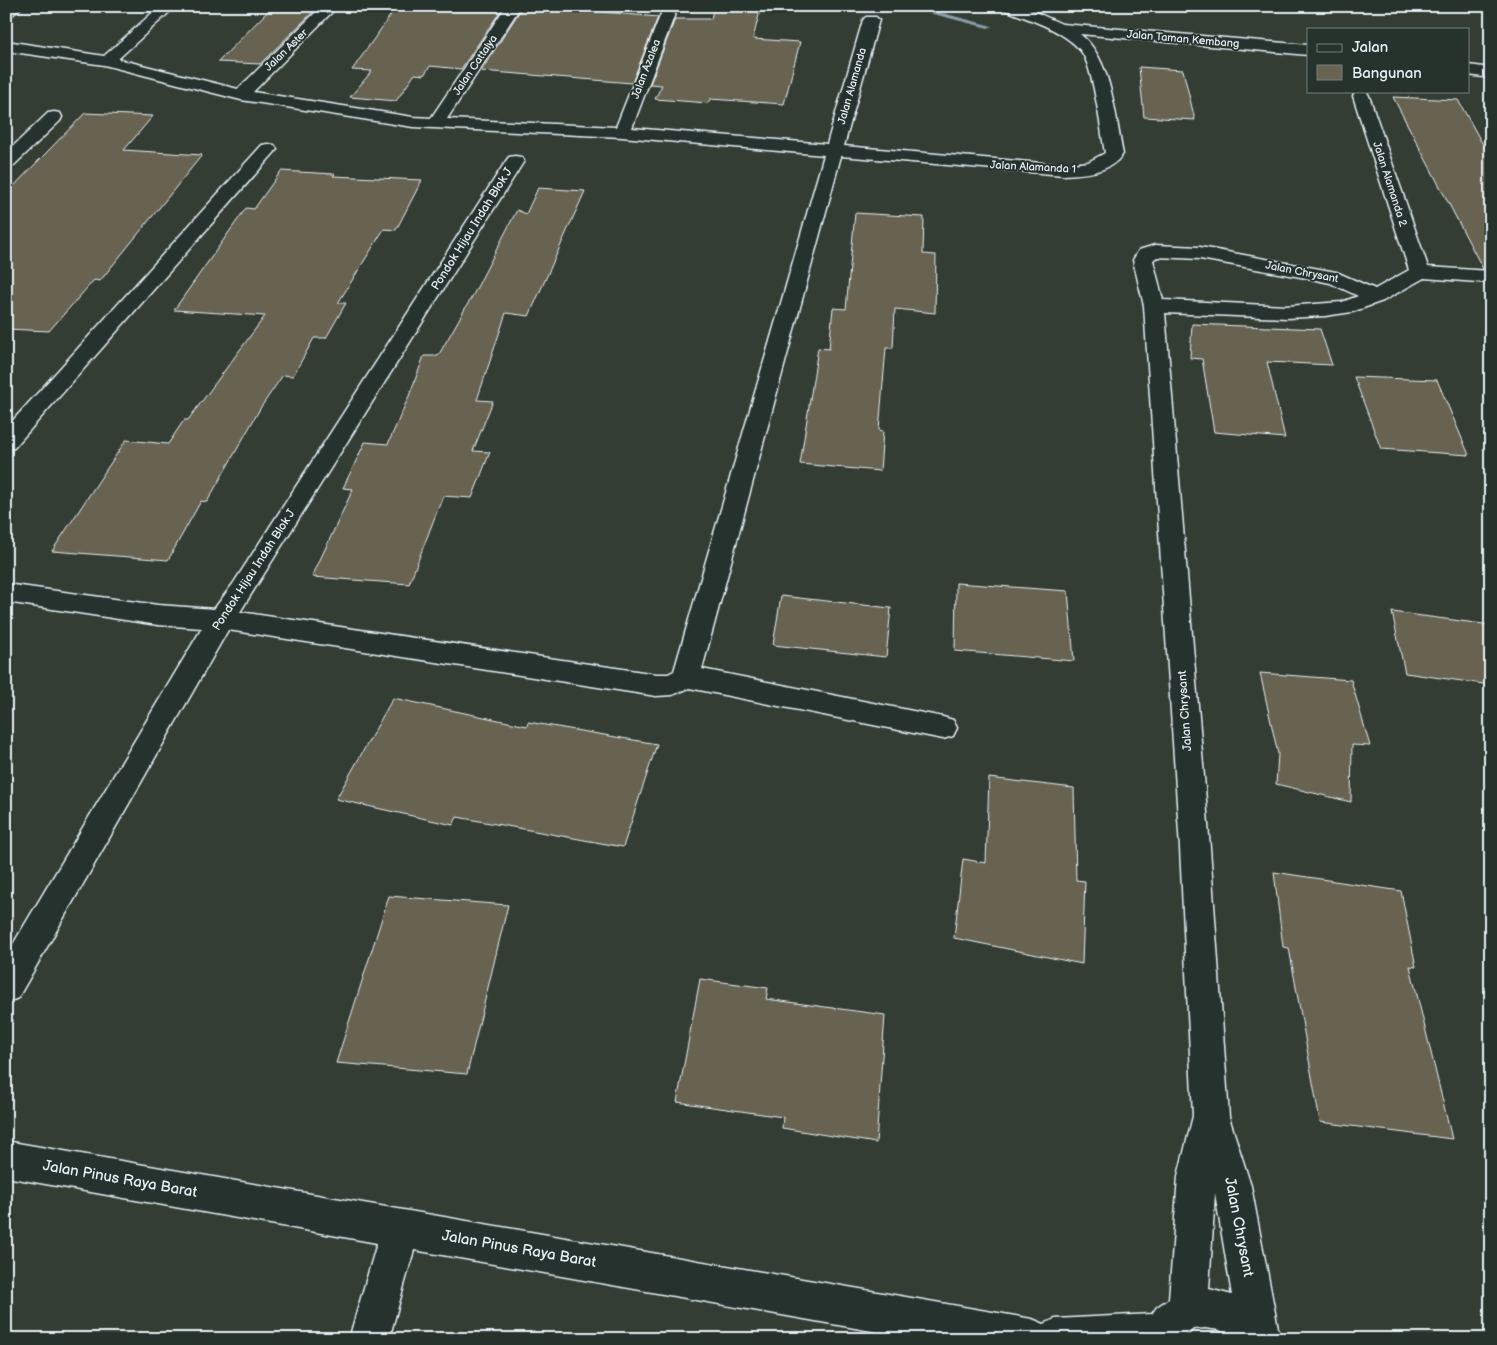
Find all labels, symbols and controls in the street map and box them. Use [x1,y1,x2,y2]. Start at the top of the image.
street label: Jalan Aster [262,26,311,74]
street label: Jalan Taman Kembang [1126,28,1240,50]
legend [1307,28,1470,92]
street label: Jalan Cattalya [450,33,500,97]
street label: Jalan Azalea [629,37,663,101]
text: Jalan [1352,38,1388,57]
street label: Jalan Alamanda [835,46,869,126]
text: Bangunan [1352,64,1422,83]
street label: Jalan Alamanda 2 [1370,140,1410,229]
street label: Jalan Alamanda 1 [990,158,1076,176]
street label: Pondok Hijau Indah Blok J [428,165,516,293]
street label: Jalan Chrysant [1264,259,1340,286]
street label: Pondok Hijau Indah Blok J [209,506,299,633]
street label: Jalan Chrysant [1175,670,1195,752]
street label: Jalan Pinus Raya Barat [41,1156,199,1202]
street label: Jalan Chrysant [1220,1176,1258,1279]
street label: Jalan Pinus Raya Barat [440,1226,598,1272]

